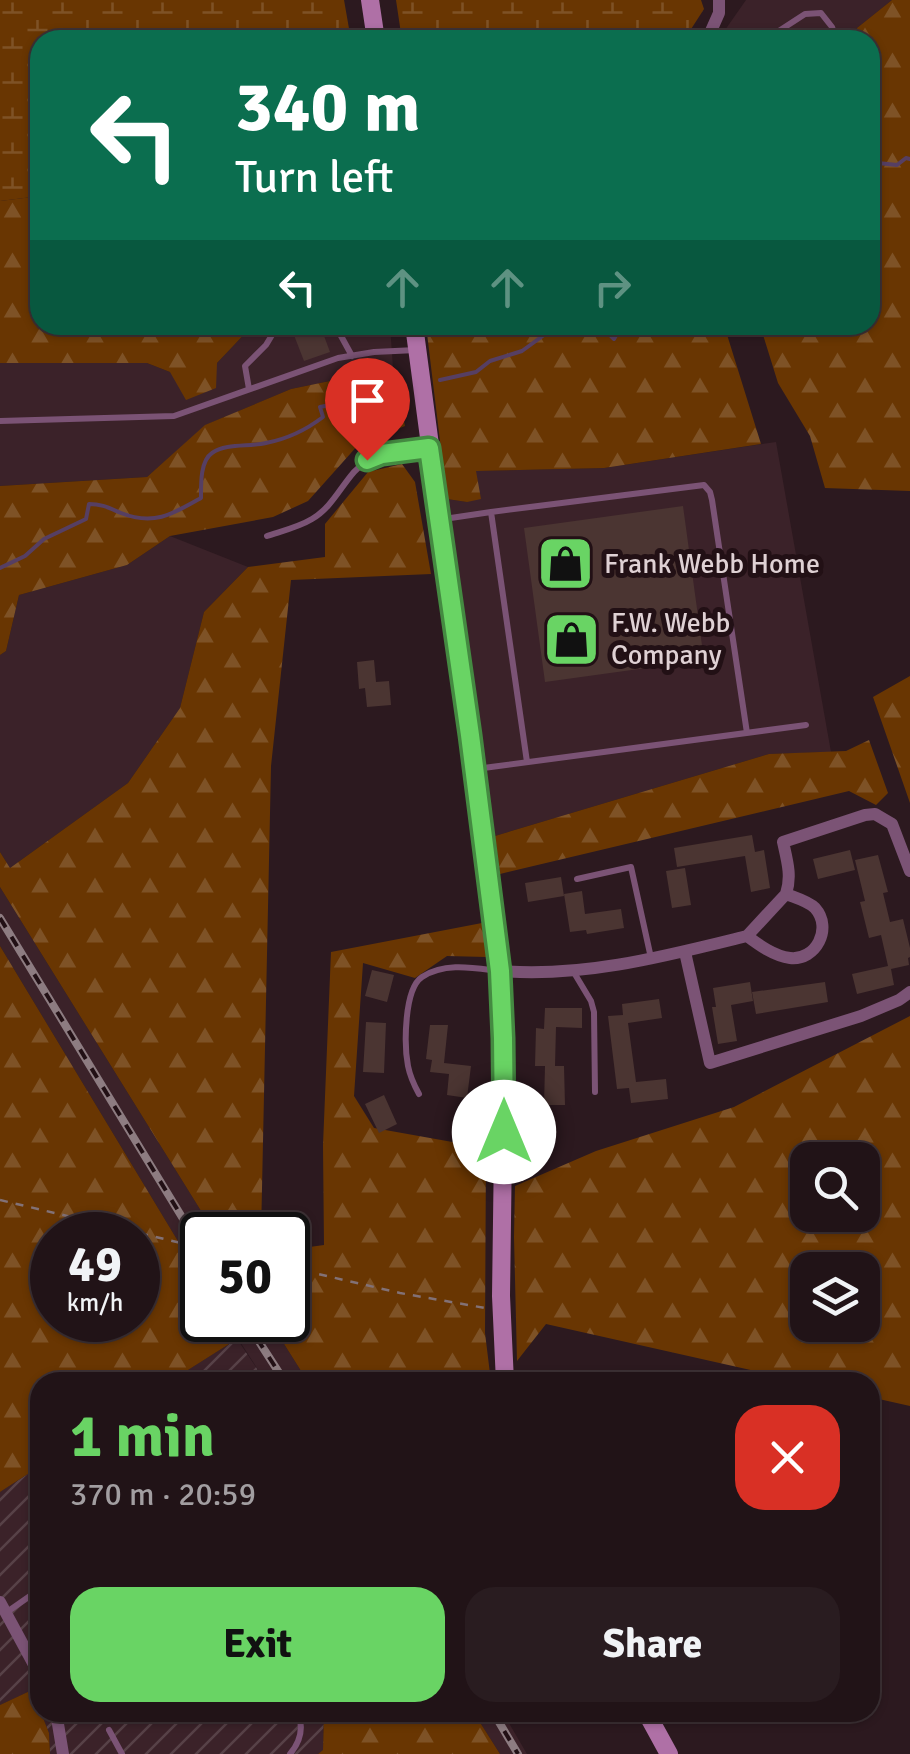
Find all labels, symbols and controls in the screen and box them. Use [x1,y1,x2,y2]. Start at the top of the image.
text: 340 m [235,64,420,150]
icon: left [70,70,200,200]
text: Turn left [235,150,394,205]
icon: left [270,260,325,315]
icon: ahead [375,260,430,315]
icon: ahead [480,260,535,315]
icon: right [585,260,640,315]
pin [325,358,410,461]
icon: arrive [340,373,395,428]
shop icon: Frank Webb Home [535,534,595,594]
place label: Frank Webb Home [604,547,820,581]
place label: F.W. Webb Company [611,606,730,672]
shop icon: F.W. Webb Company [542,609,602,669]
position arrow [452,1080,556,1184]
map controls [790,1142,880,1342]
button: search [790,1142,880,1232]
speed limit sign: 50 [180,1212,310,1342]
text: 49 [68,1234,122,1296]
button: layers [790,1252,880,1342]
text: km/h [67,1287,123,1318]
text: 1 min [70,1400,215,1474]
button: close [735,1405,840,1510]
text: 370 m · 20:59 [70,1475,256,1514]
button: Exit [70,1587,445,1702]
button: Share [465,1587,840,1702]

